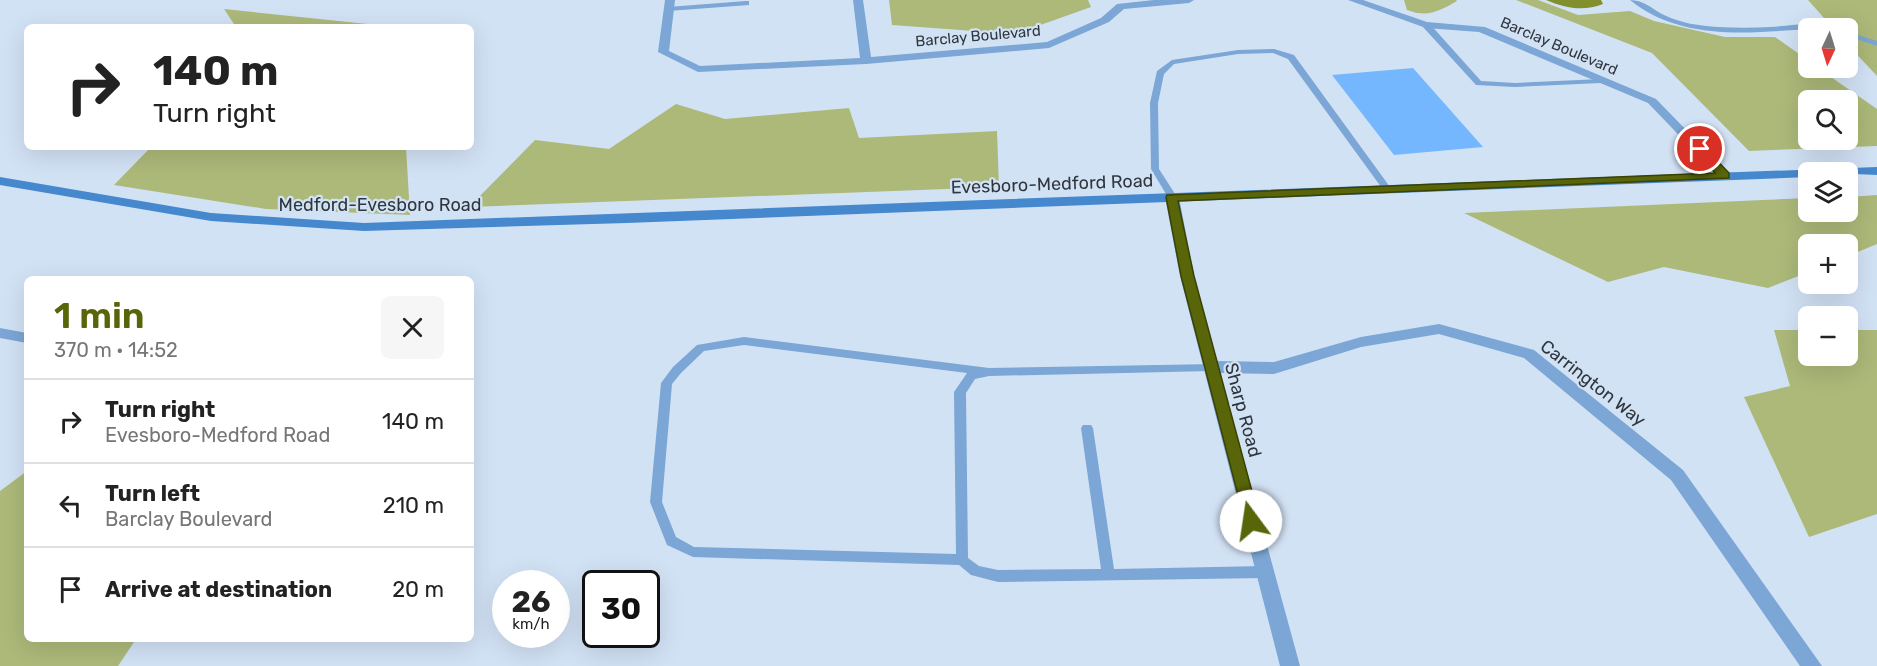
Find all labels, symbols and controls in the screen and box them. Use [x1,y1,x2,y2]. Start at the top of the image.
street label: Barclay Boulevard [1498,13,1620,79]
north arrow [1798,18,1858,78]
map controls [1798,18,1858,366]
street label: Barclay Boulevard [915,22,1041,50]
text: 140 m [153,46,279,96]
icon: right [54,48,132,126]
button: search [1798,90,1858,150]
text: Turn right [153,97,276,129]
pin [1674,123,1725,174]
icon: arrive [1683,132,1716,165]
button: layers [1798,162,1858,222]
street label: Evesboro-Medford Road [950,169,1154,199]
street label: Medford-Evesboro Road [279,194,481,216]
button: + [1798,234,1858,294]
text: 1 min [54,294,145,337]
button: close [381,296,444,359]
button: − [1798,306,1858,366]
street label: Carrington Way [1536,335,1650,431]
text: 370 m · 14:52 [54,338,178,362]
street label: Sharp Road [1220,360,1266,460]
text: Turn right [105,396,215,423]
icon: right [54,405,87,438]
text: 140 m [382,408,444,435]
text: Evesboro-Medford Road [105,423,330,447]
text: Turn left [105,480,200,507]
icon: left [54,489,87,522]
position arrow [1219,489,1283,553]
text: 210 m [383,492,444,519]
text: Barclay Boulevard [105,507,273,531]
speed limit sign: 30 [582,570,660,648]
icon: arrive [54,573,87,606]
text: Arrive at destination [105,576,332,603]
text: 20 m [392,576,444,603]
text: 26 [511,584,551,620]
text: km/h [512,615,550,633]

